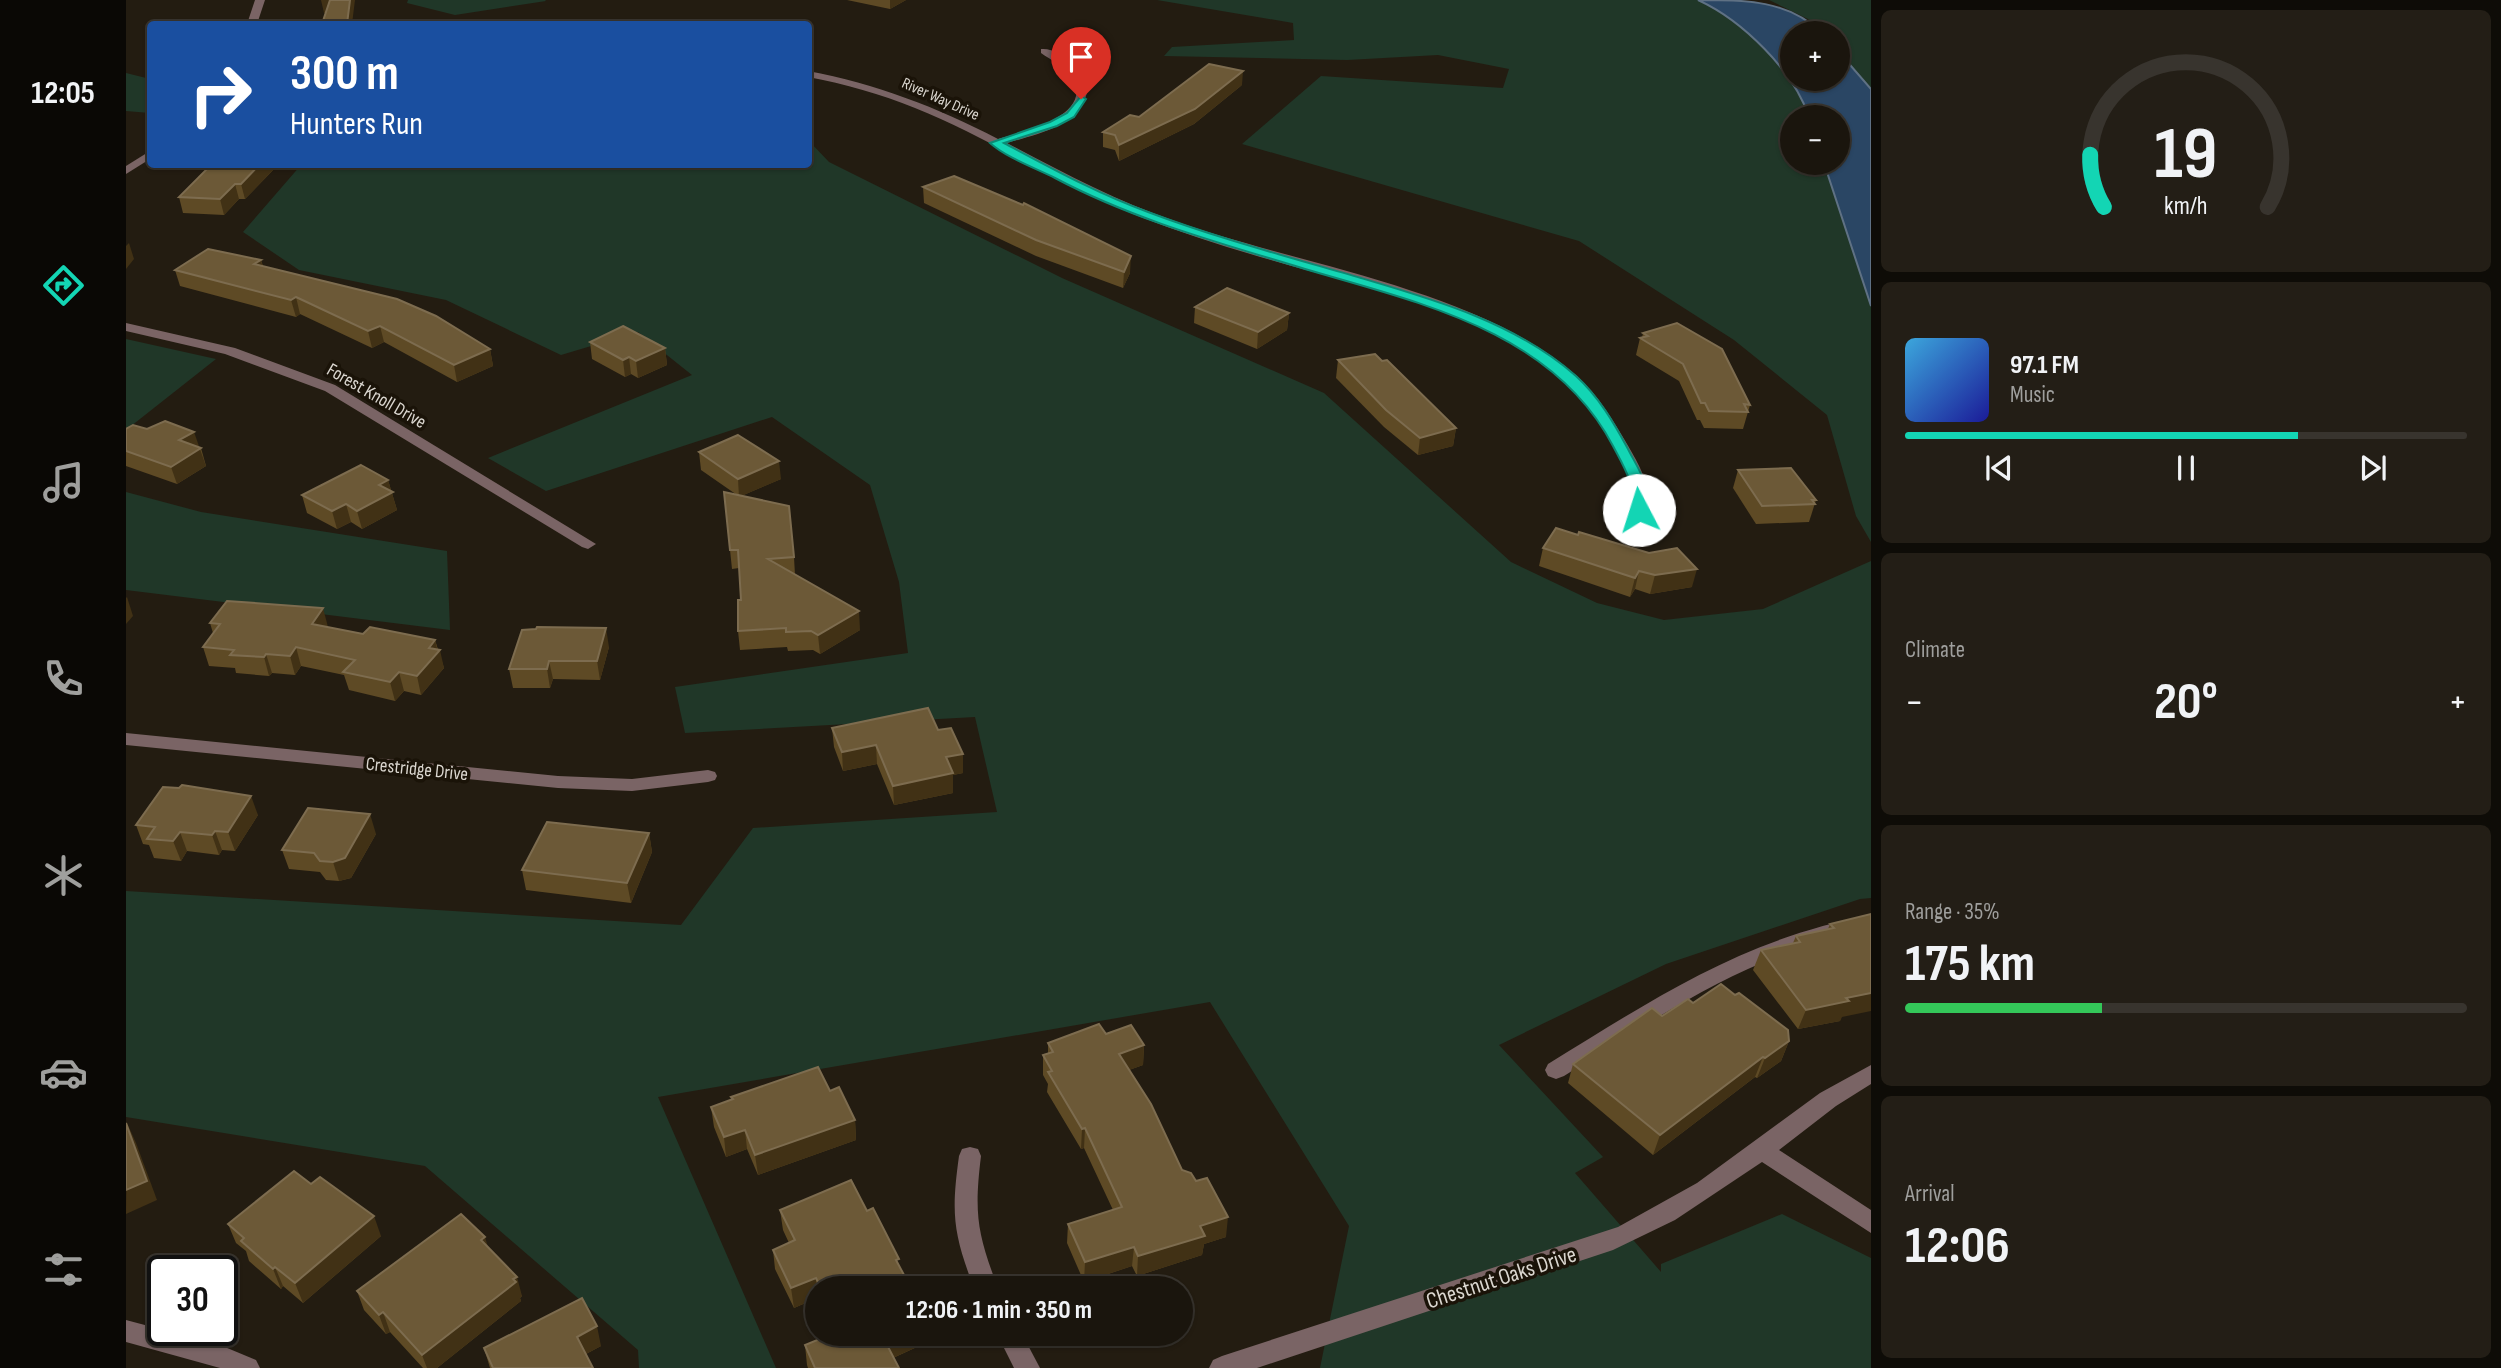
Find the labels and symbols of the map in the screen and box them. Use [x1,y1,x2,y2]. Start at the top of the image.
pin [1051,27,1111,99]
street label: River Way Drive [899,74,982,125]
street label: Forest Knoll Drive [322,359,430,434]
position arrow [1602,473,1676,547]
street label: Crestridge Drive [365,753,469,786]
street label: Chestnut Oaks Drive [1423,1241,1580,1315]
speed limit sign: 30 [147,1255,238,1346]

